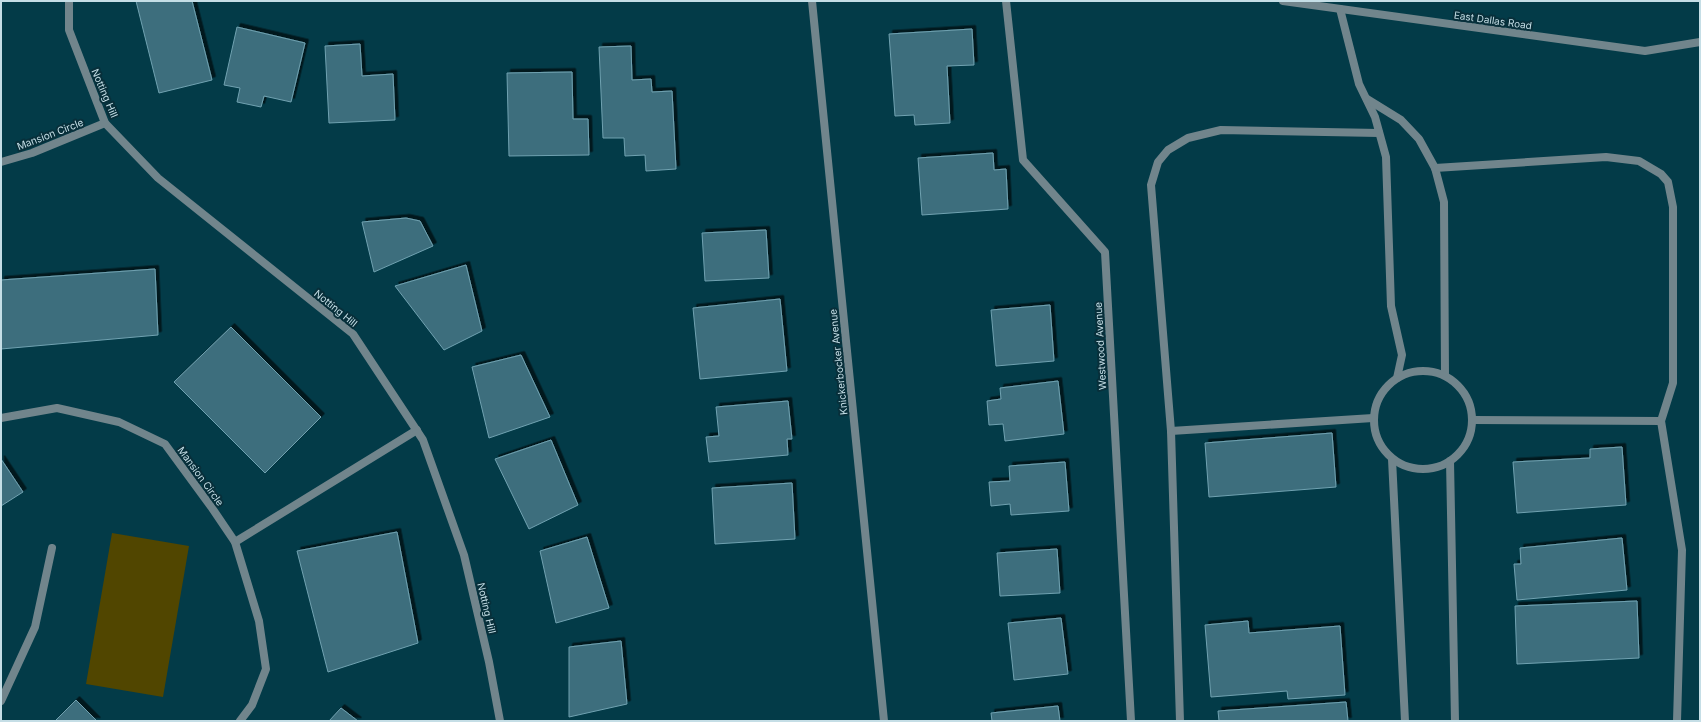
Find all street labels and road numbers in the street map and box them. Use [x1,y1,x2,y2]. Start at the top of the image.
street label: East Dallas Road [1453,9,1533,31]
street label: Notting Hill [89,67,121,119]
street label: Mansion Circle [15,116,85,152]
street label: Notting Hill [312,287,360,329]
street label: Westwood Avenue [1092,302,1108,390]
street label: Knickerbocker Avenue [826,308,850,416]
street label: Mansion Circle [175,444,227,508]
street label: Notting Hill [475,581,499,635]

